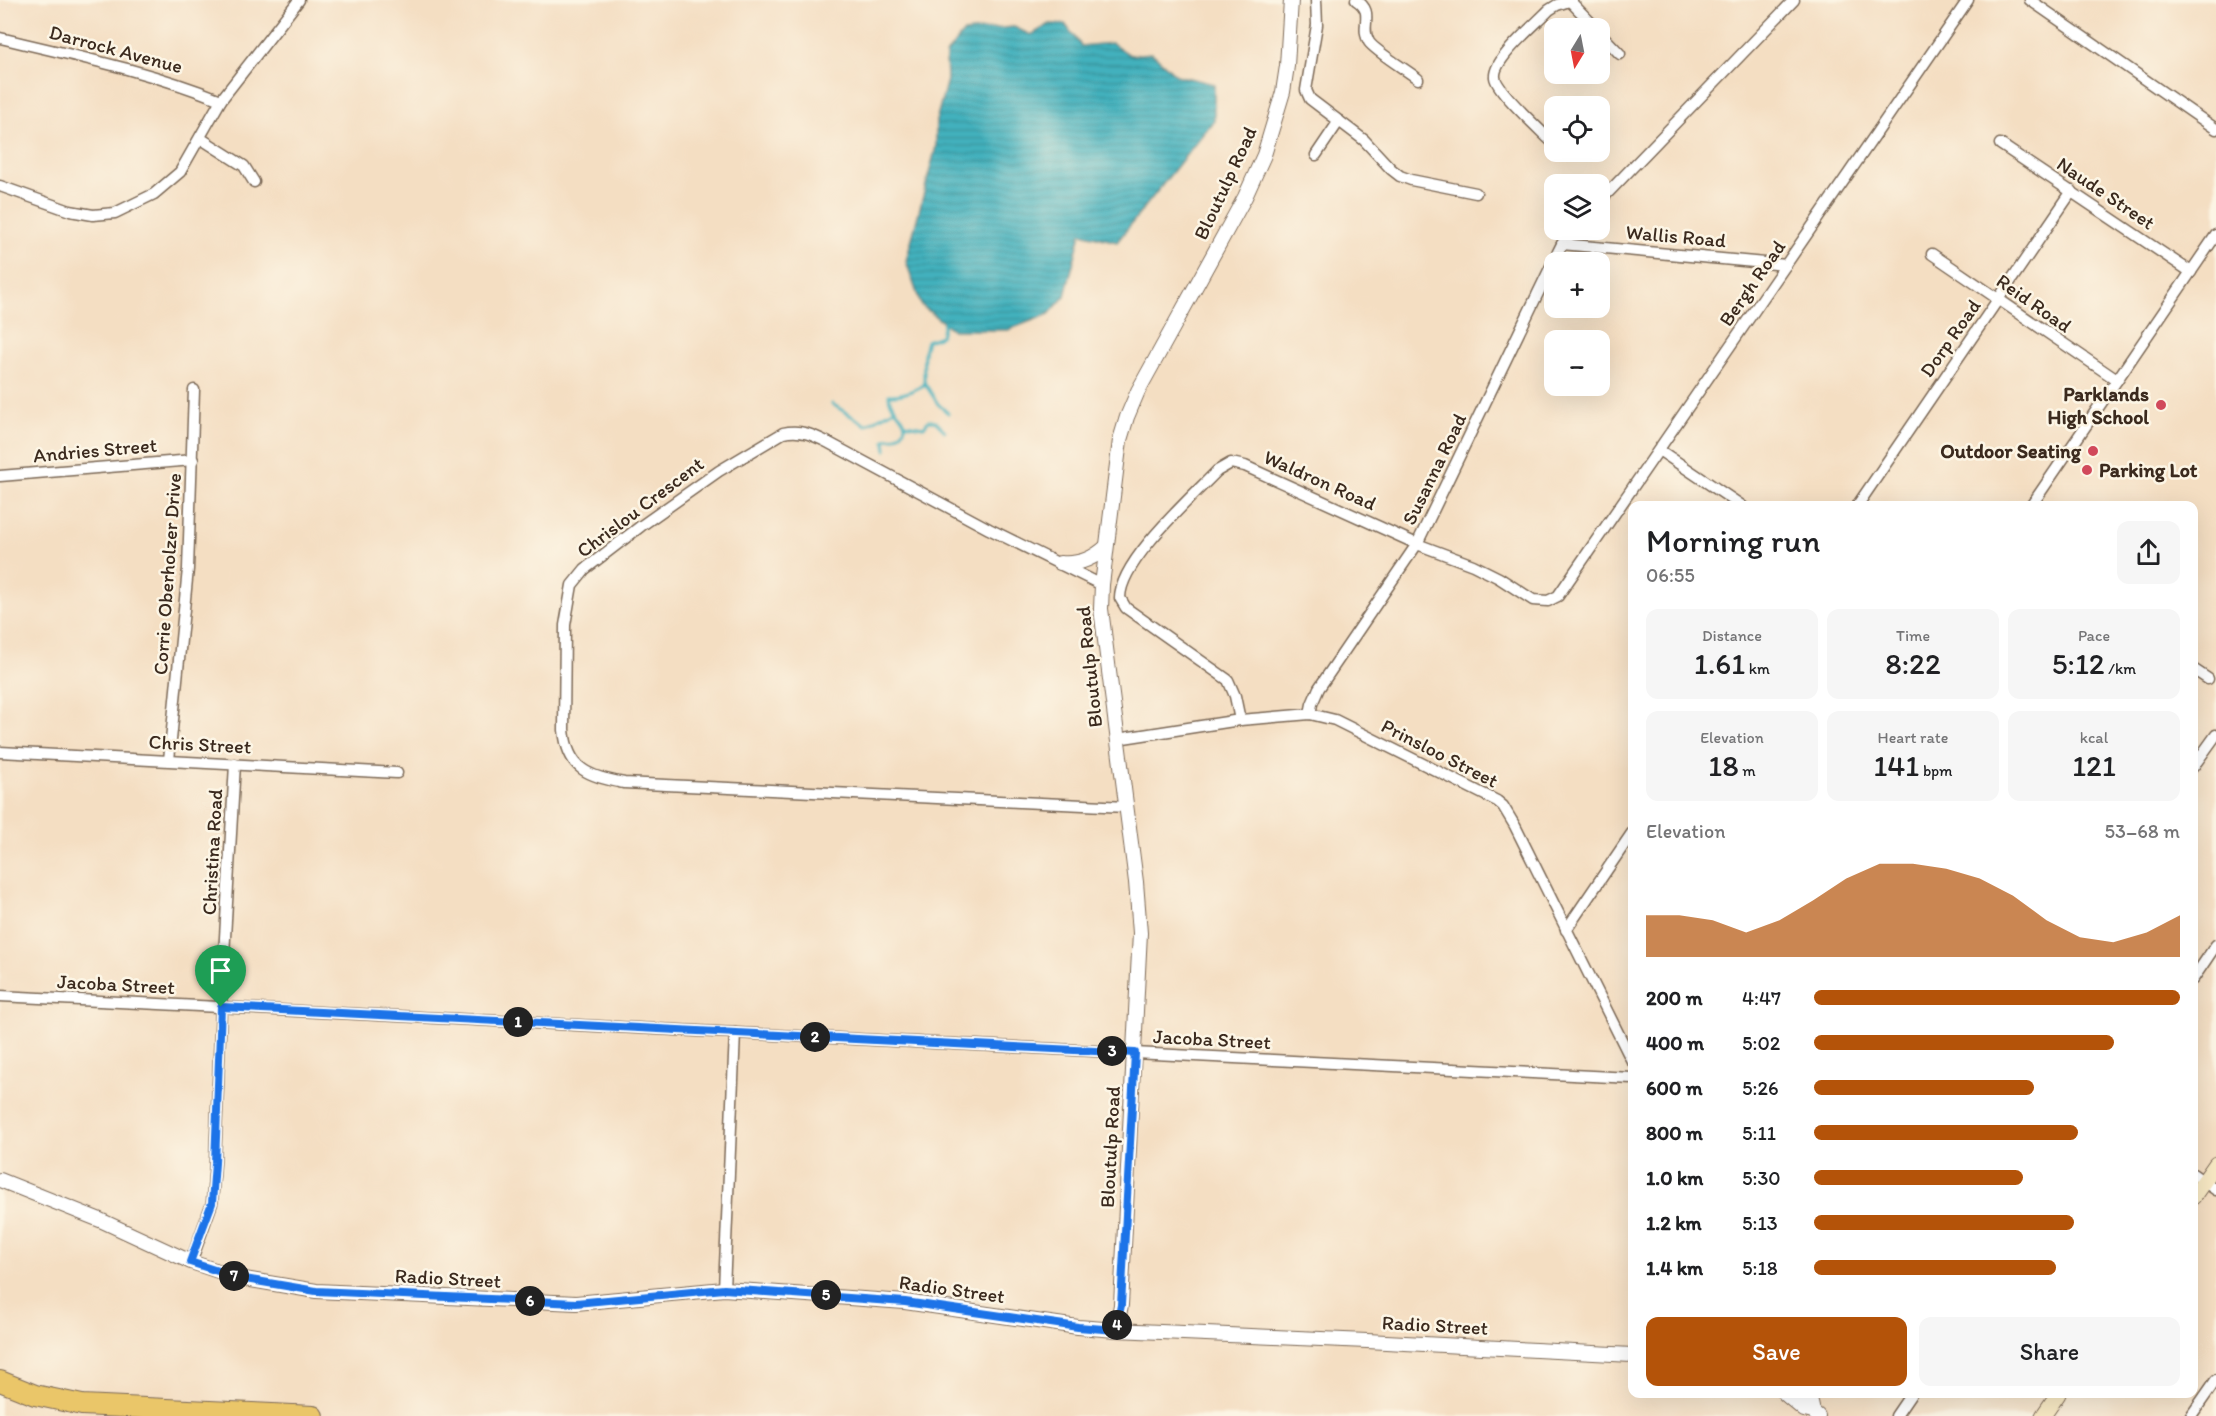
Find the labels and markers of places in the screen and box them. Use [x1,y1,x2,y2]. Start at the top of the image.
place label: Parklands High School [2048,382,2149,430]
marker: Parklands High School [2154,398,2168,412]
place label: Outdoor Seating [1940,439,2082,464]
marker: Outdoor Seating [2086,444,2100,458]
place label: Parking Lot [2099,458,2198,483]
marker: Parking Lot [2080,463,2094,477]
pin [195,945,246,1007]
pin: 1 [503,1007,533,1037]
pin: 2 [800,1022,830,1052]
pin: 3 [1097,1036,1127,1066]
pin: 7 [219,1261,249,1291]
pin: 5 [811,1280,841,1310]
pin: 6 [515,1286,545,1316]
pin: 4 [1102,1310,1132,1340]

